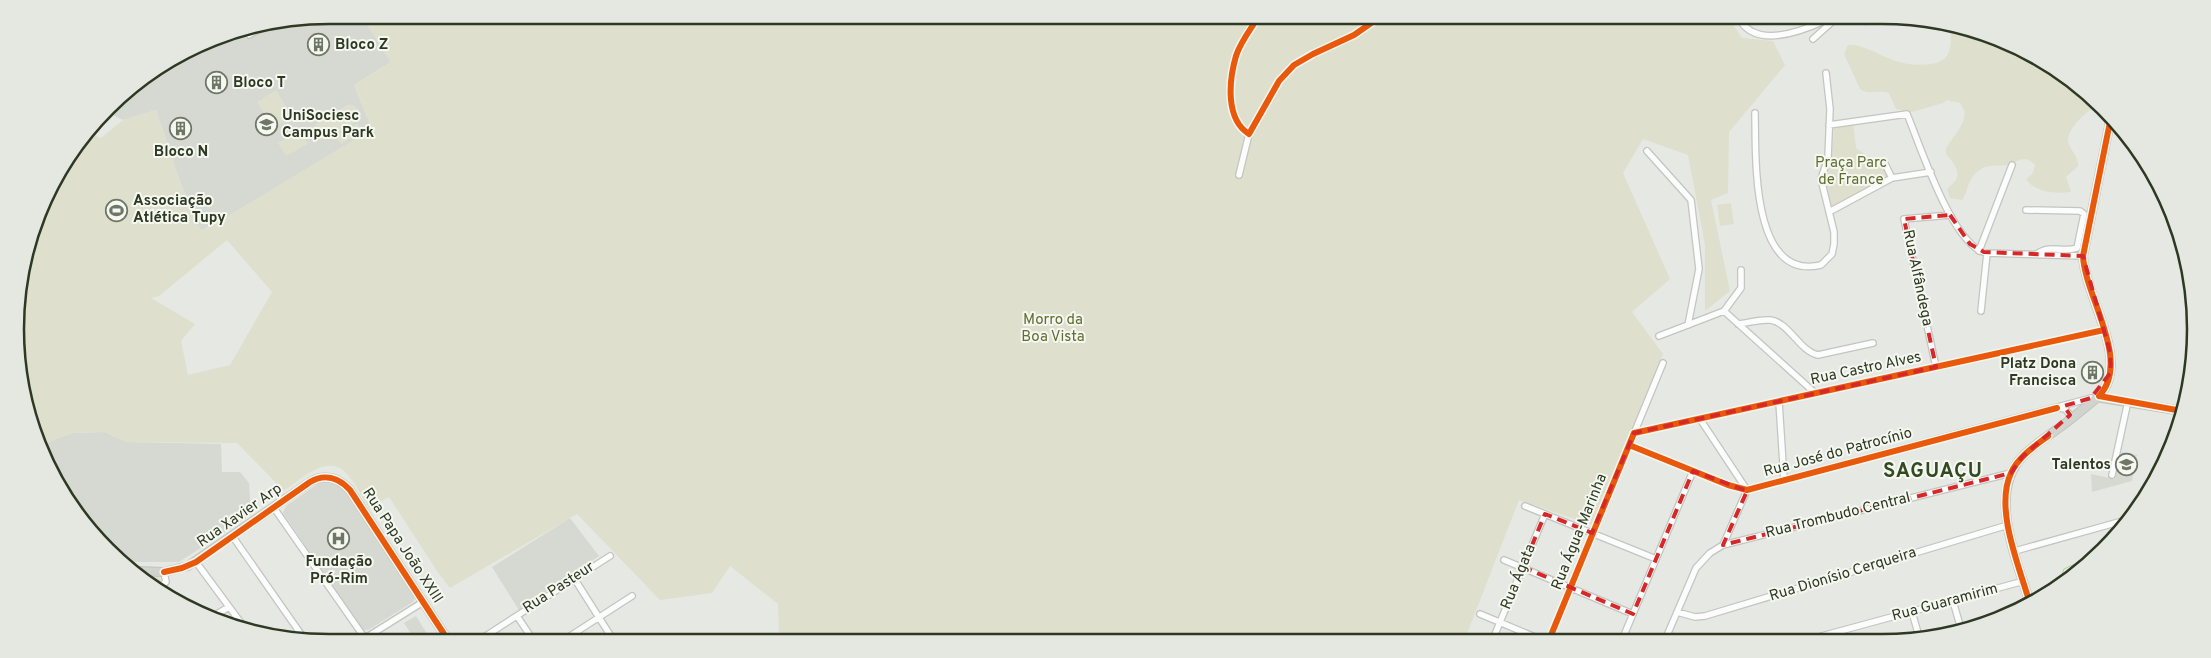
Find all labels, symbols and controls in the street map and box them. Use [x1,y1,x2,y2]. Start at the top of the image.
building icon: Bloco Z [307,33,331,57]
place label: Bloco Z [335,36,388,55]
building icon: Bloco T [205,71,229,95]
place label: Bloco T [233,74,286,93]
place label: UniSociesc Campus Park [282,107,374,143]
school or university icon: UniSociesc Campus Park [254,113,278,137]
building icon: Bloco N [169,117,193,141]
place label: Bloco N [154,143,208,162]
park label: Praça Parc de France [1815,154,1887,190]
place label: Associação Atlética Tupy [133,192,226,228]
sports icon: Associação Atlética Tupy [105,198,129,222]
street label: Rua Alfândega [1898,228,1936,328]
park label: Morro da Boa Vista [1021,311,1085,347]
street label: Rua Castro Alves [1809,348,1923,390]
place label: Platz Dona Francisca [2000,355,2076,391]
building icon: Platz Dona Francisca [2080,361,2104,385]
street label: Rua José do Patrocínio [1762,424,1914,482]
school or university icon: Talentos [2115,453,2139,477]
place label: Talentos [2052,456,2111,475]
district label: SAGUAÇU [1883,459,1983,485]
street label: Rua Água-Marinha [1547,471,1612,593]
street label: Rua Xavier Arp [194,480,286,552]
street label: Rua Papa João XXIII [358,485,446,607]
street label: Rua Trombudo Central [1764,489,1912,543]
hospital icon: Fundação Pró-Rim [327,527,351,551]
street label: Rua Ágata [1496,541,1541,612]
street label: Rua Dionísio Cerqueira [1767,544,1919,606]
place label: Fundação Pró-Rim [305,553,373,589]
street label: Rua Pasteur [520,558,599,618]
street label: Rua Guaramirim [1890,580,2000,626]

